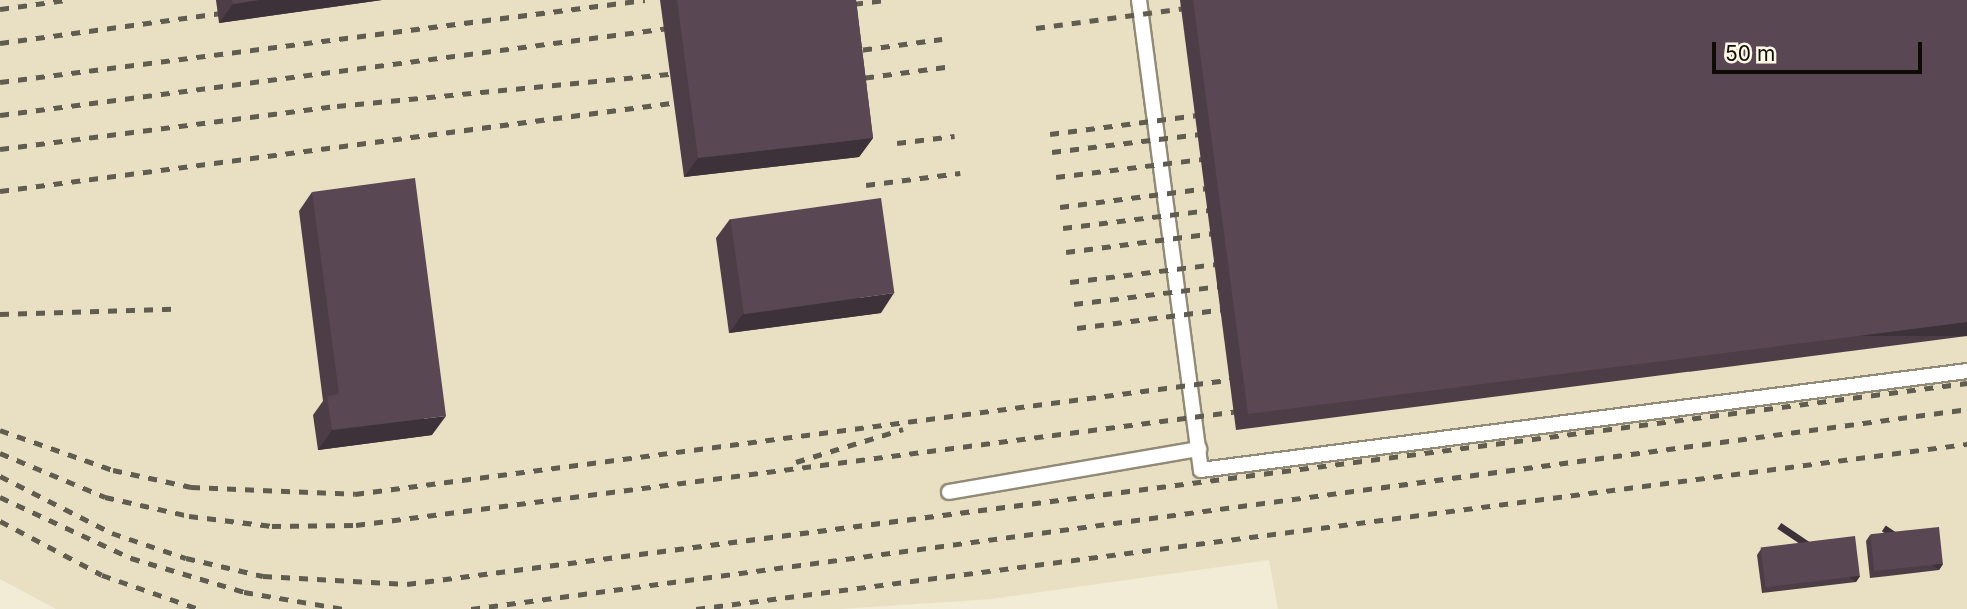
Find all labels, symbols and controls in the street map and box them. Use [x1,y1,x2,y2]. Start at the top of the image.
scale bar [1715,28,1925,72]
text: 50 m [1725,41,1775,66]

